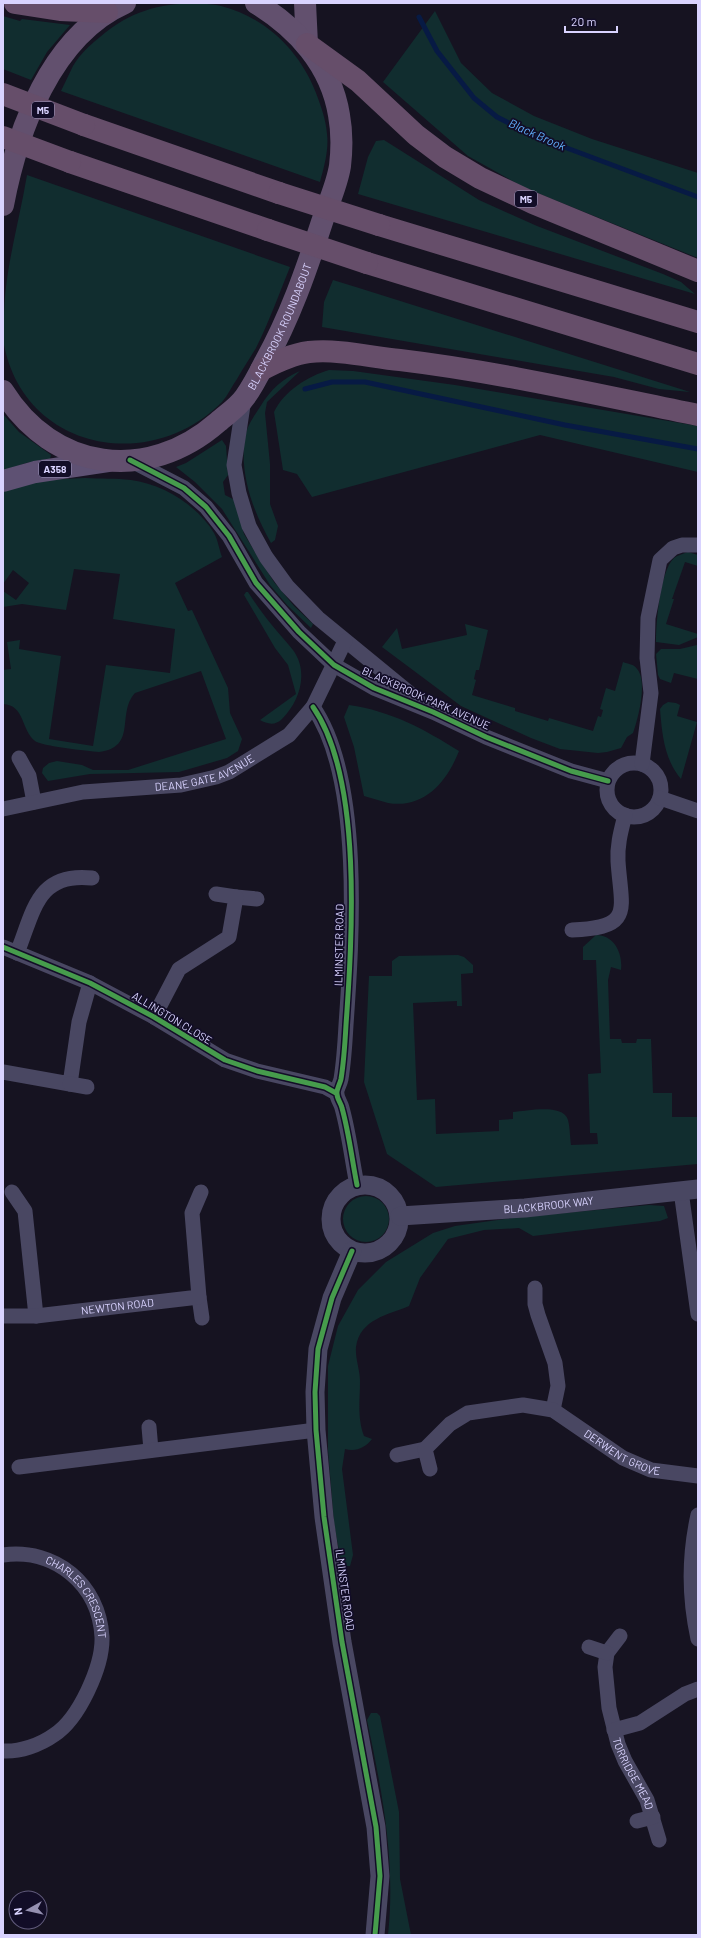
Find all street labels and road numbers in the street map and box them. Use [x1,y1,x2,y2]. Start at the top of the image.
road number: M5 [32,102,54,118]
road number: M5 [515,191,537,207]
street label: BLACKBROOK ROUNDABOUT [245,261,314,392]
road number: A358 [39,461,71,477]
street label: BLACKBROOK PARK AVENUE [360,663,493,732]
street label: DEANE GATE AVENUE [154,751,257,793]
street label: ILMINSTER ROAD [331,904,346,986]
street label: ALLINGTON CLOSE [130,989,215,1047]
street label: BLACKBROOK WAY [503,1194,594,1215]
street label: NEWTON ROAD [80,1295,155,1317]
street label: DERWENT GROVE [582,1426,661,1477]
street label: ILMINSTER ROAD [333,1548,358,1632]
street label: CHARLES CRESCENT [44,1553,109,1639]
street label: TORRIDGE MEAD [611,1736,657,1811]

